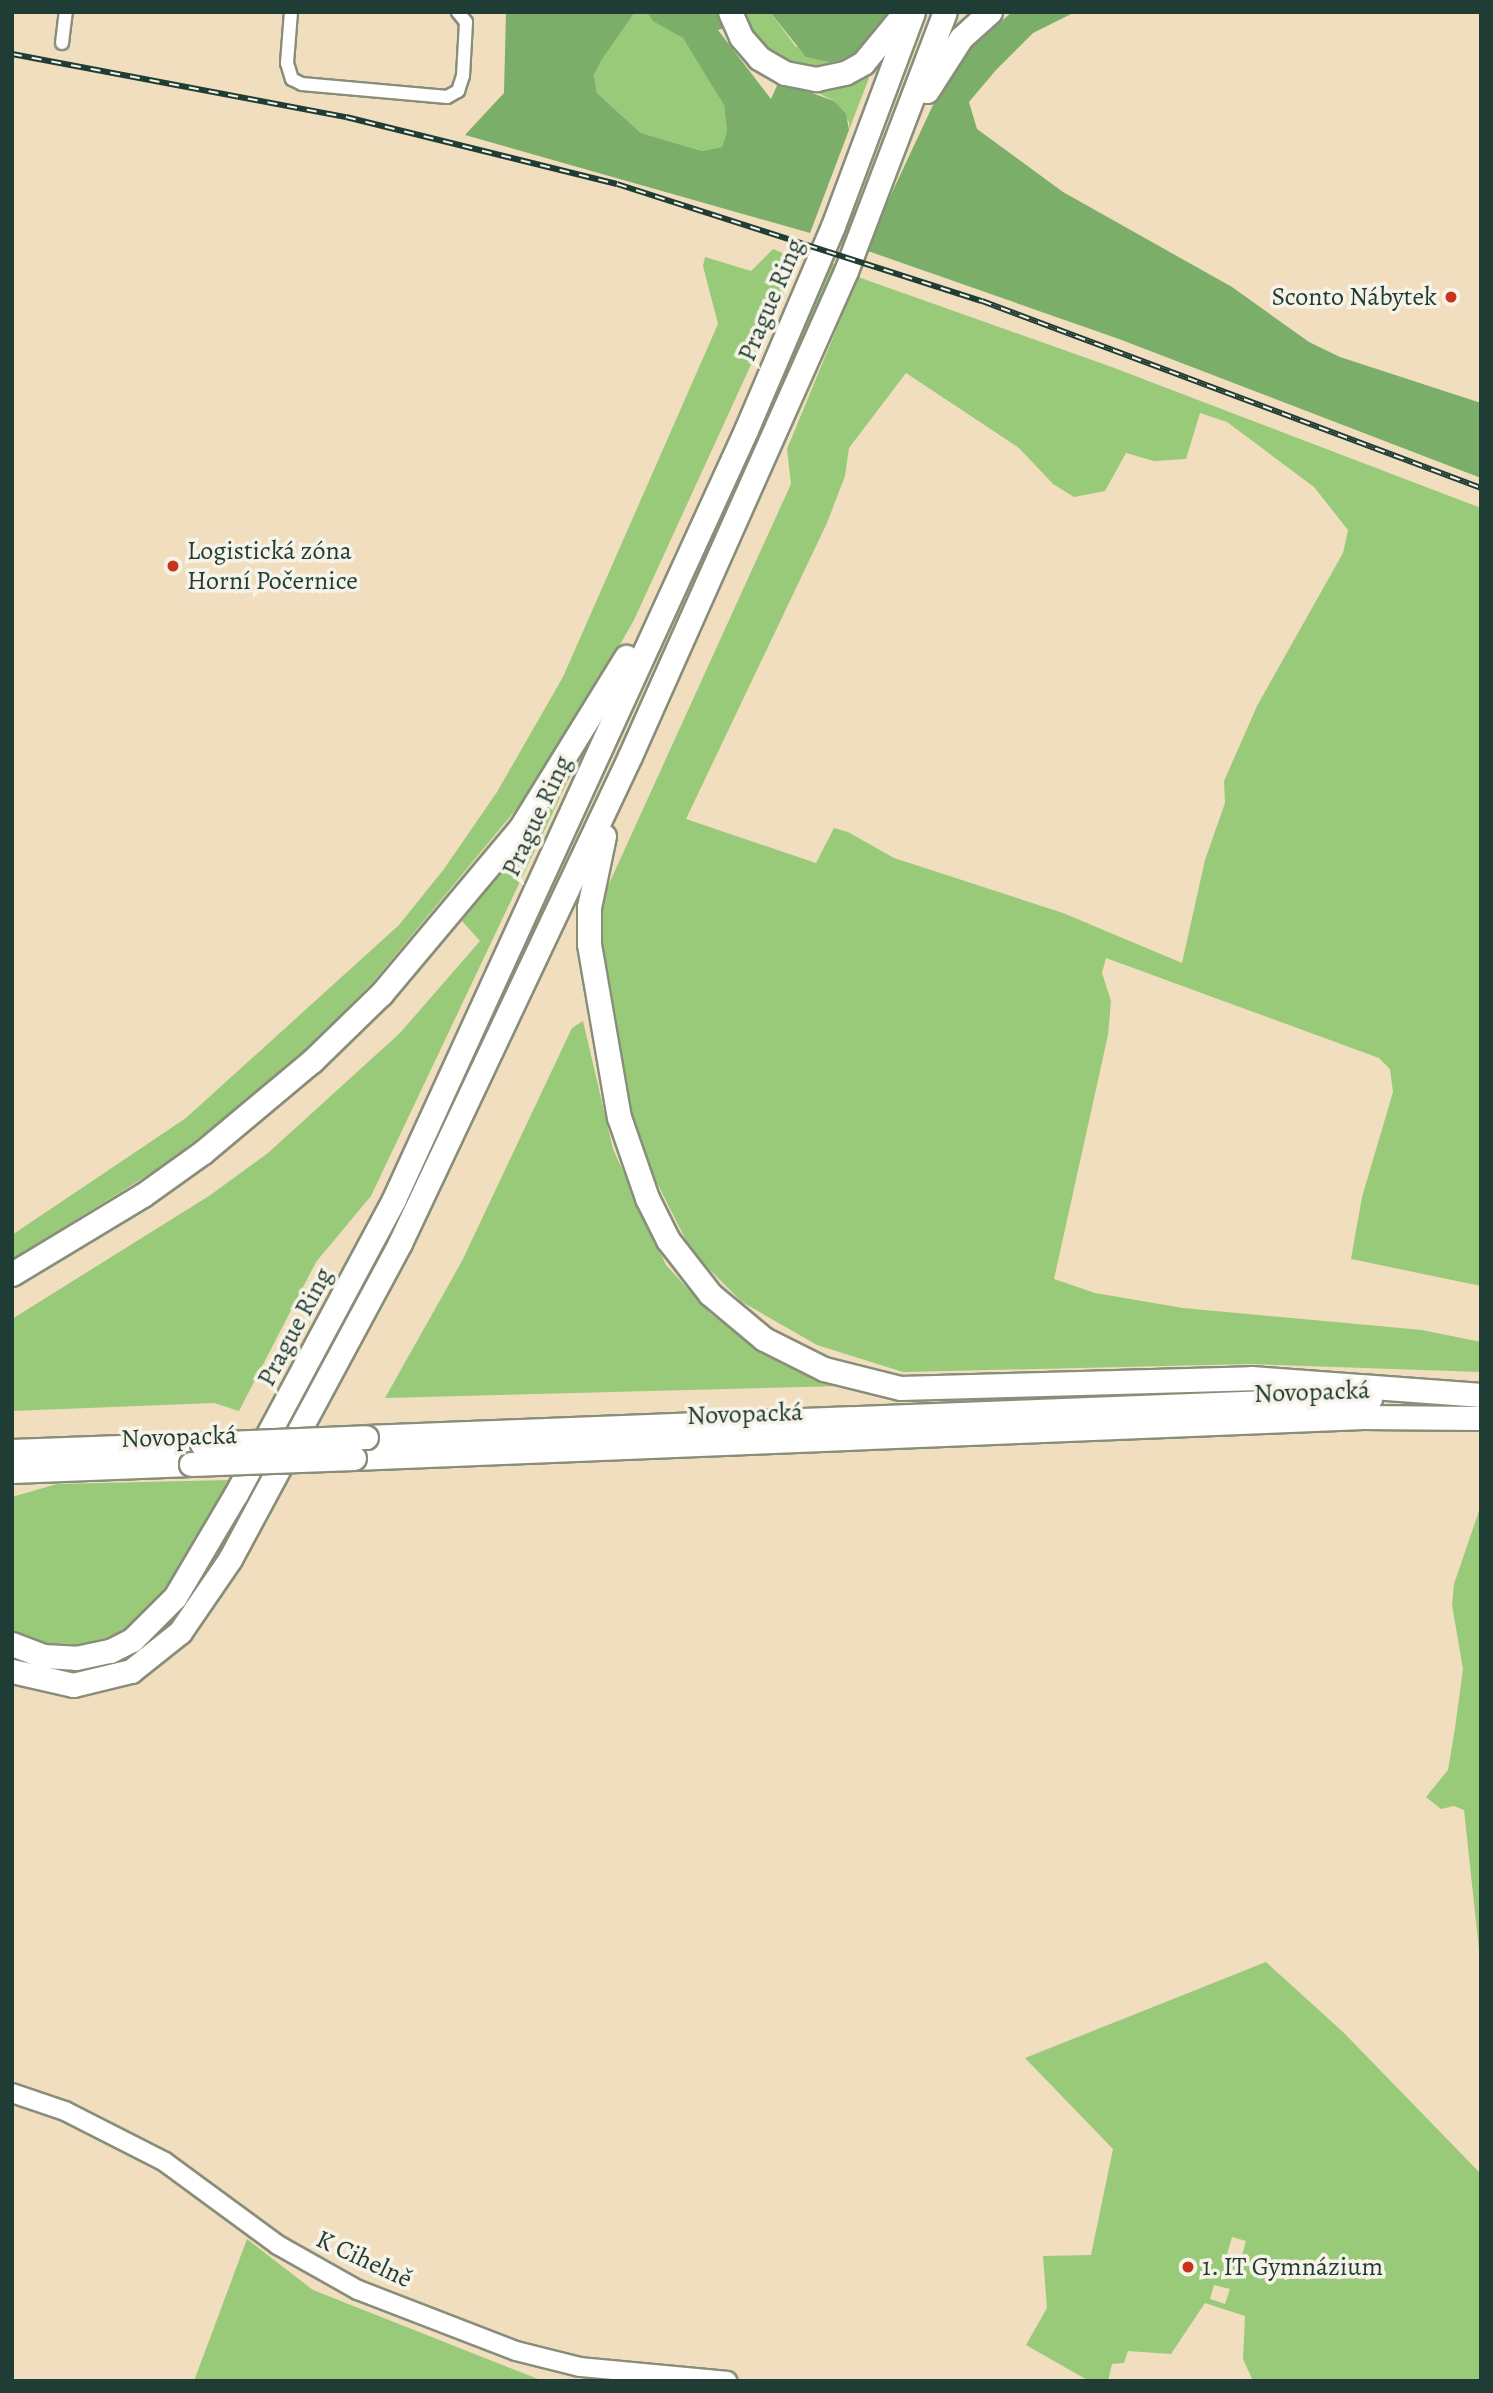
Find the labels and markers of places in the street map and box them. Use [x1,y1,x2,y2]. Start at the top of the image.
place label: Sconto Nábytek [1271,281,1437,313]
marker: Sconto Nábytek [1443,289,1459,305]
place label: Logistická zóna Horní Počernice [187,535,358,596]
marker: Logistická zóna Horní Počernice [165,558,181,574]
place label: 1. IT Gymnázium [1202,2251,1384,2283]
marker: 1. IT Gymnázium [1180,2259,1196,2275]

